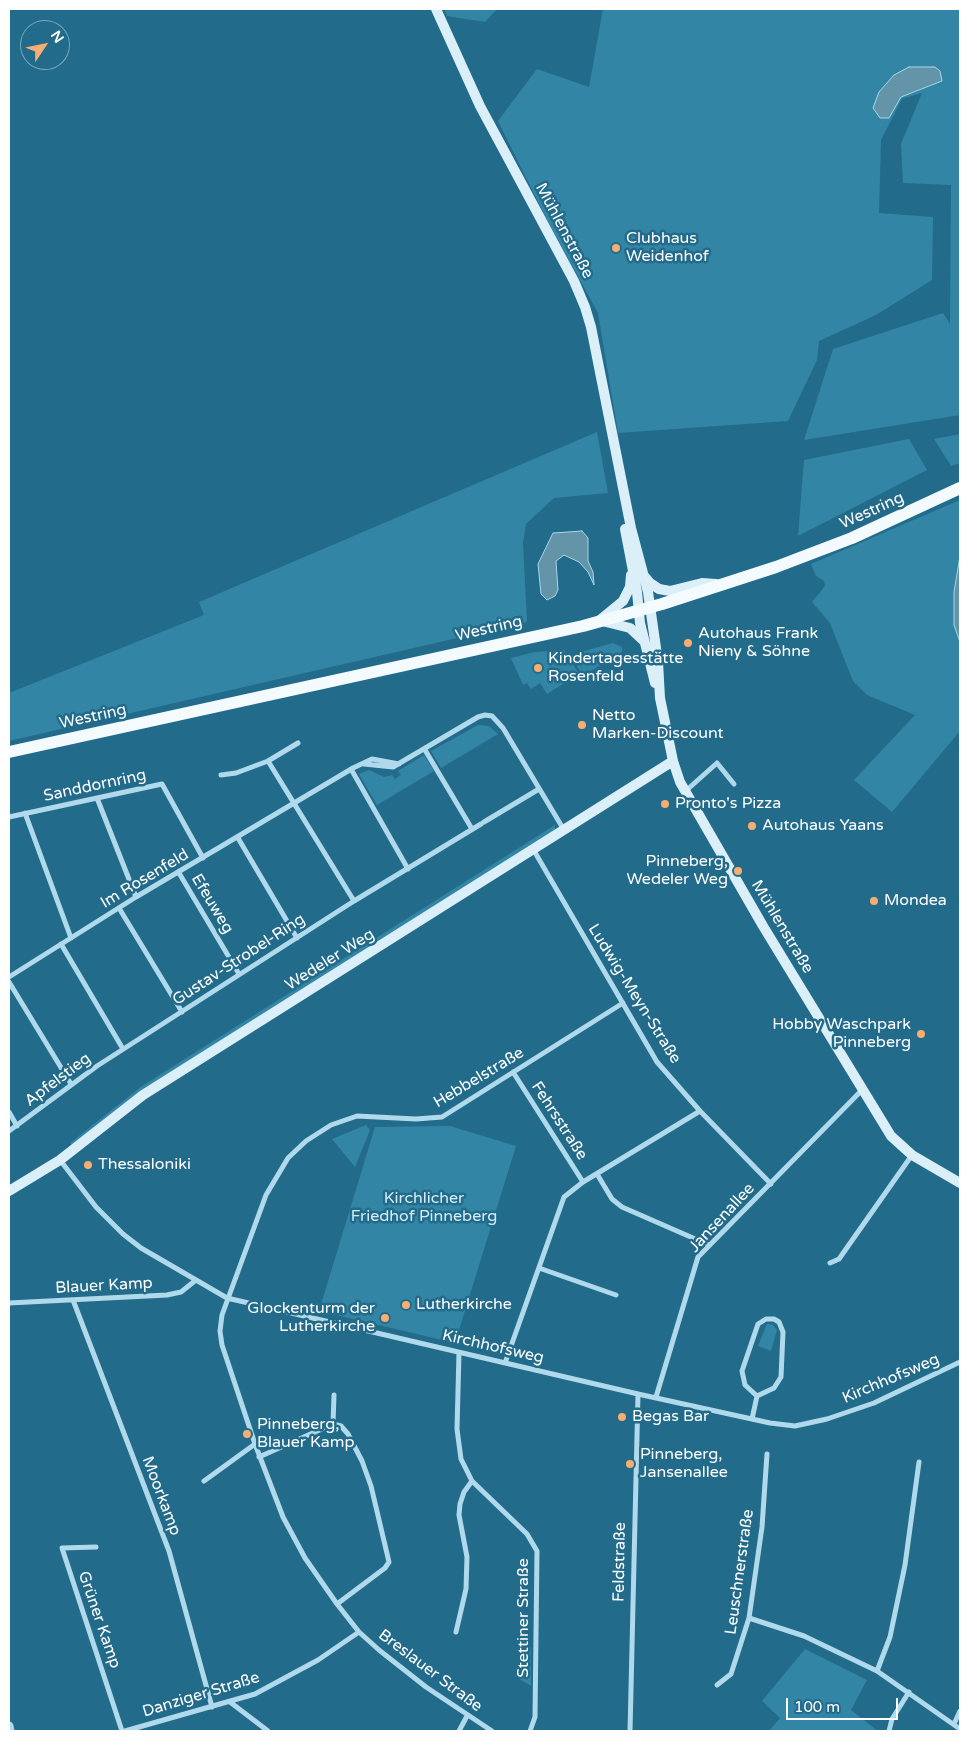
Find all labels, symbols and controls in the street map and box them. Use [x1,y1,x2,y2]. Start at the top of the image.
north arrow [20,20,70,70]
text: N [47,27,67,46]
street label: Mühlenstraße [531,180,597,282]
place label: Clubhaus Weidenhof [626,229,709,267]
marker: Clubhaus Weidenhof [610,242,622,254]
street label: Westring [837,488,907,534]
street label: Westring [454,612,524,646]
place label: Autohaus Frank Nieny & Söhne [698,624,818,662]
marker: Autohaus Frank Nieny & Söhne [682,637,694,649]
place label: Kindertagesstätte Rosenfeld [548,649,683,687]
marker: Kindertagesstätte Rosenfeld [532,662,544,674]
street label: Westring [58,701,128,733]
place label: Netto Marken-Discount [592,706,724,744]
marker: Netto Marken-Discount [576,719,588,731]
street label: Sanddornring [42,766,148,806]
place label: Pronto's Pizza [675,794,781,814]
marker: Pronto's Pizza [659,798,671,810]
place label: Autohaus Yaans [762,816,884,836]
marker: Autohaus Yaans [746,820,758,832]
street label: Im Rosenfeld [97,845,193,913]
place label: Pinneberg, Wedeler Weg [626,852,728,890]
marker: Pinneberg, Wedeler Weg [732,865,744,877]
street label: Efeuweg [187,871,237,937]
street label: Mühlenstraße [747,877,817,977]
place label: Mondea [884,891,947,911]
marker: Mondea [868,895,880,907]
street label: Gustav-Strobel-Ring [169,910,309,1010]
street label: Ludwig-Meyn-Straße [583,921,685,1067]
street label: Wedeler Weg [282,925,378,995]
place label: Hobby Waschpark Pinneberg [772,1015,911,1053]
marker: Hobby Waschpark Pinneberg [915,1028,927,1040]
street label: Hebbelstraße [430,1044,528,1112]
street label: Apfelstieg [21,1049,95,1111]
street label: Fehrsstraße [527,1078,591,1164]
place label: Thessaloniki [98,1155,191,1175]
marker: Thessaloniki [82,1159,94,1171]
street label: Jansenallee [685,1179,759,1257]
park label: Kirchlicher Friedhof Pinneberg [351,1189,497,1227]
street label: Blauer Kamp [55,1274,153,1298]
place label: Lutherkirche [416,1295,512,1315]
place label: Glockenturm der Lutherkirche [247,1299,375,1337]
marker: Lutherkirche [400,1299,412,1311]
marker: Glockenturm der Lutherkirche [379,1312,391,1324]
street label: Kirchhofsweg [440,1326,546,1368]
street label: Kirchhofsweg [840,1350,942,1408]
place label: Begas Bar [632,1407,709,1427]
marker: Begas Bar [616,1411,628,1423]
place label: Pinneberg, Blauer Kamp [257,1415,354,1453]
marker: Pinneberg, Blauer Kamp [241,1428,253,1440]
place label: Pinneberg, Jansenallee [640,1445,728,1483]
street label: Moorkamp [137,1454,185,1538]
marker: Pinneberg, Jansenallee [624,1458,636,1470]
street label: Leuschnerstraße [722,1508,758,1636]
street label: Feldstraße [610,1522,630,1602]
street label: Stettiner Straße [514,1558,534,1678]
street label: Grüner Kamp [73,1569,125,1671]
street label: Breslauer Straße [374,1626,486,1716]
street label: Danziger Straße [140,1668,262,1722]
scale bar [789,1688,902,1720]
text: 100 m [794,1698,840,1716]

